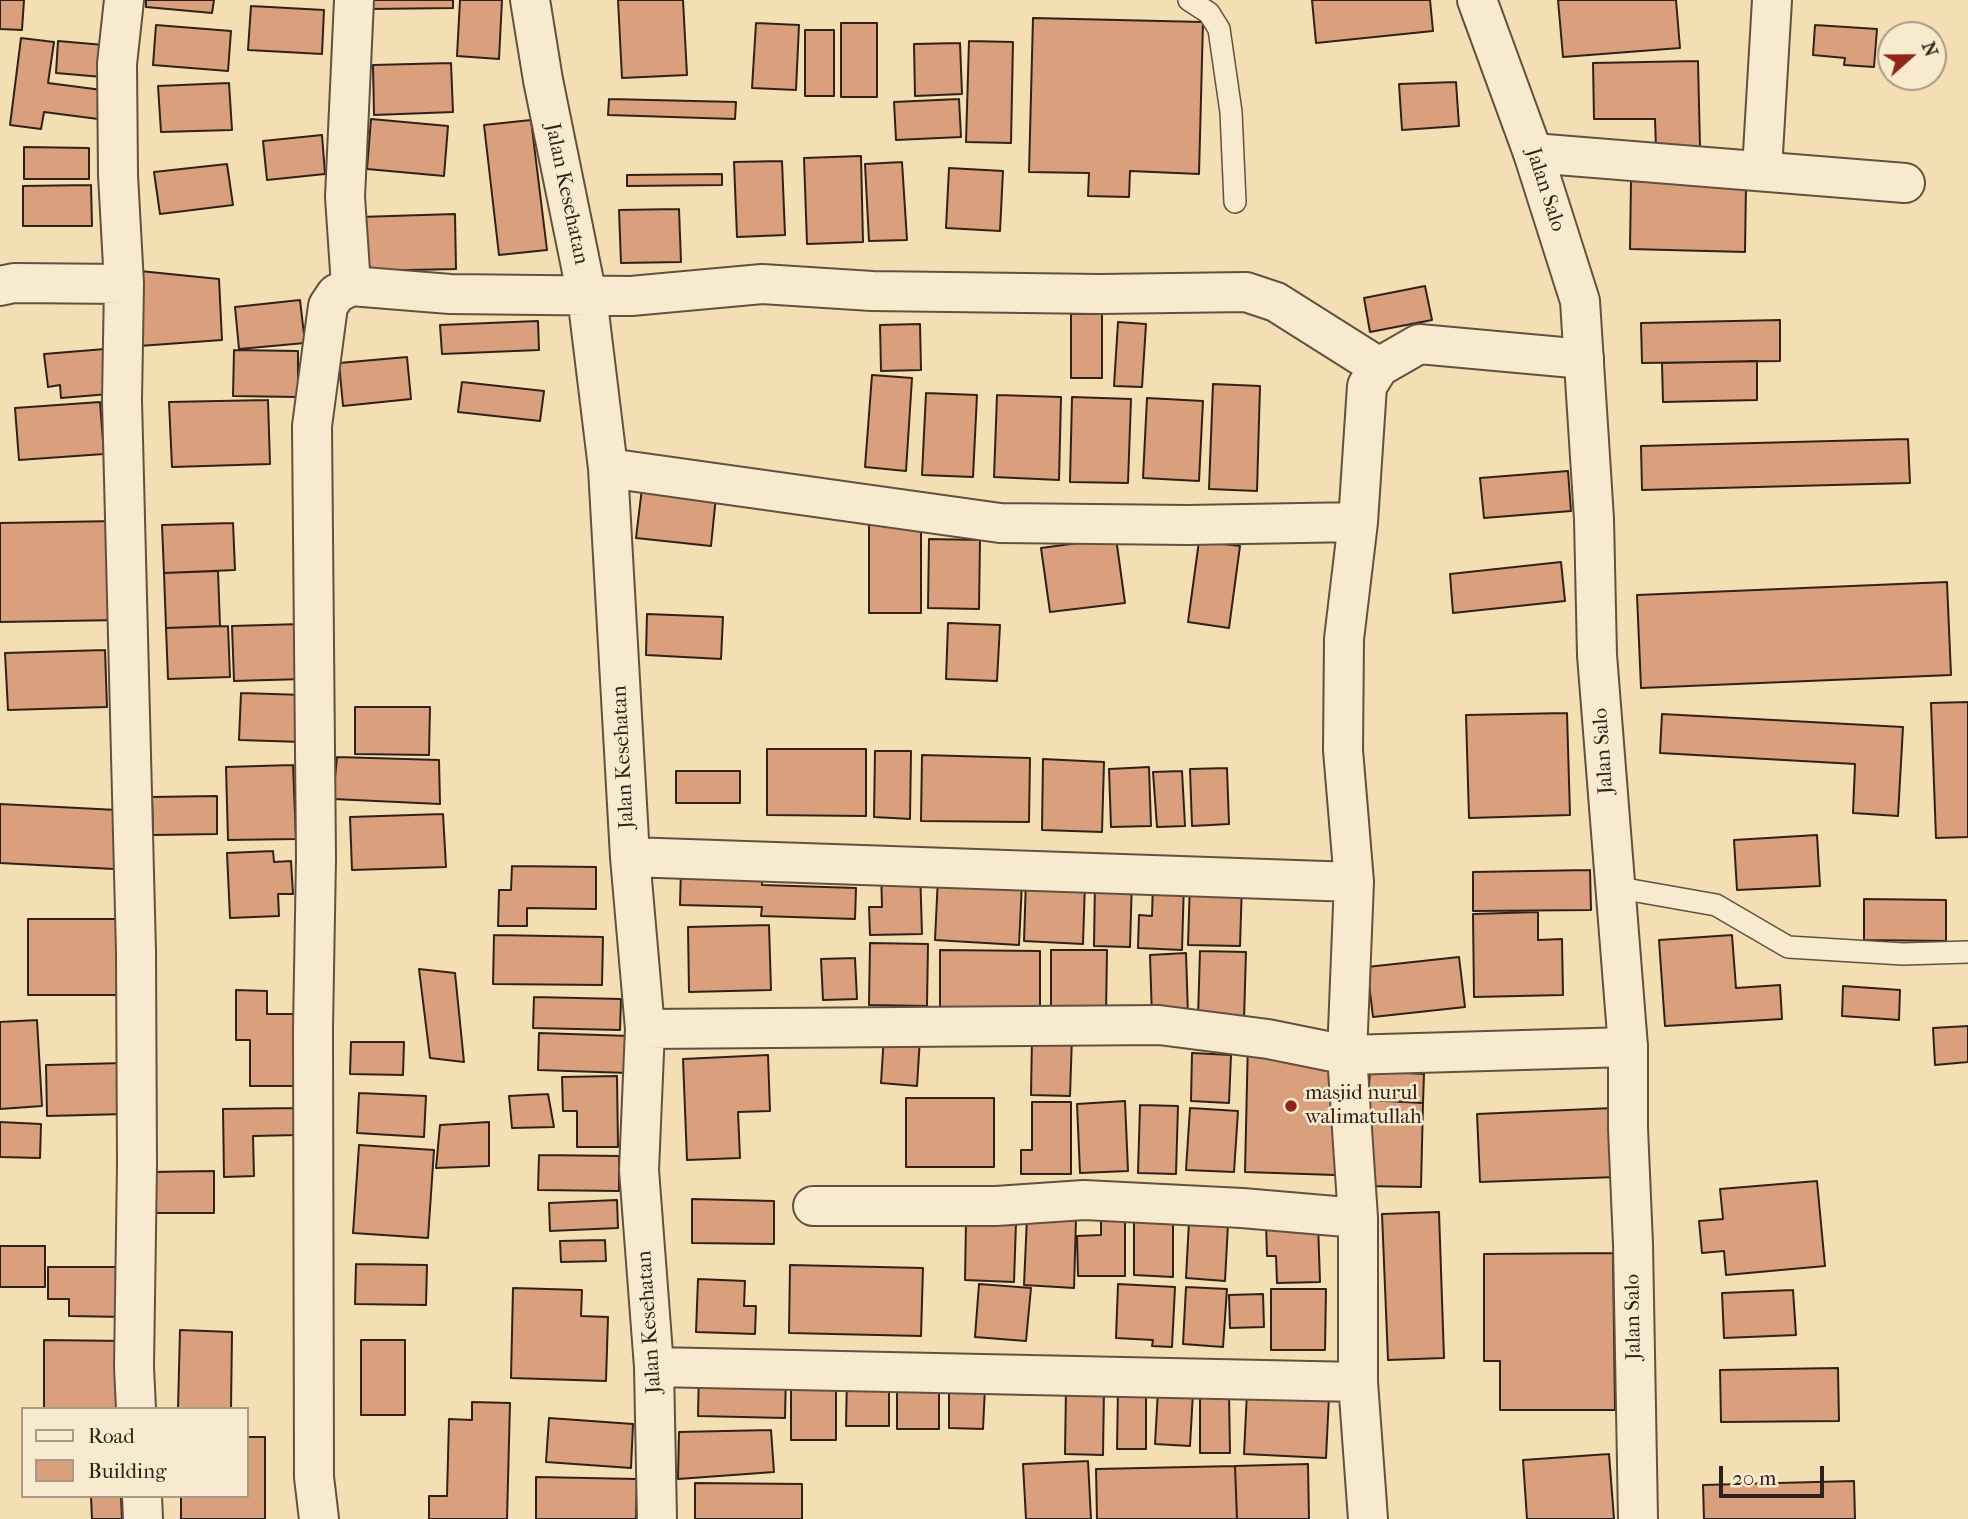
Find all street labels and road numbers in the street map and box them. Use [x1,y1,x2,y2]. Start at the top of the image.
street label: Jalan Kesehatan [539,121,593,267]
street label: Jalan Salo [1520,145,1570,235]
street label: Jalan Kesehatan [608,685,640,829]
street label: Jalan Salo [1588,707,1620,795]
street label: Jalan Kesehatan [632,1249,668,1395]
street label: Jalan Salo [1621,1274,1647,1360]

